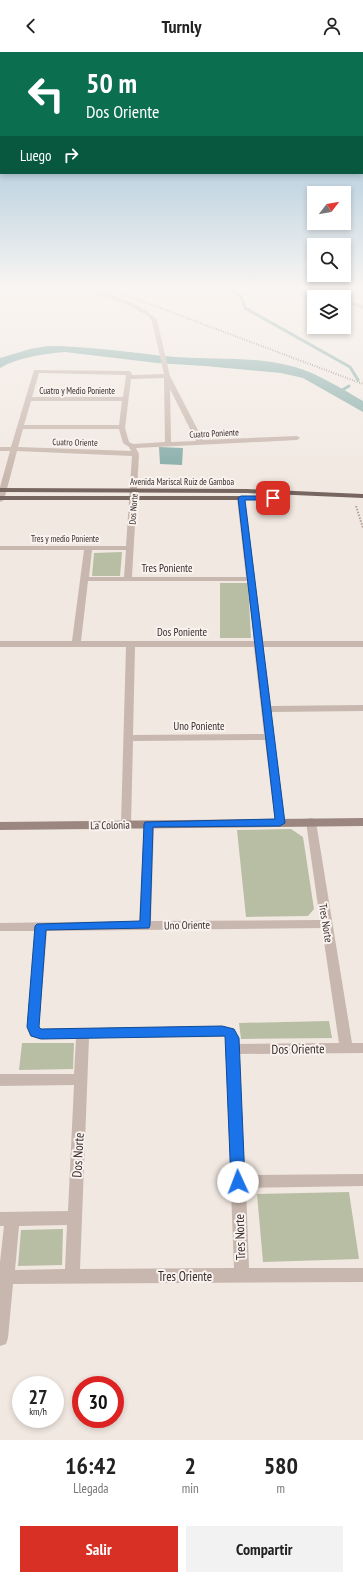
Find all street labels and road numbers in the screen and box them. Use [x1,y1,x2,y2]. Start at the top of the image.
street label: Cuatro y Medio Poniente [39,385,115,396]
street label: Cuatro Poniente [189,426,239,440]
street label: Cuatro Oriente [52,436,98,448]
street label: Avenida Mariscal Ruiz de Gamboa [130,476,234,487]
street label: Dos Norte [126,493,140,525]
street label: Tres y medio Poniente [31,533,99,544]
street label: Tres Poniente [141,561,193,575]
street label: Dos Poniente [157,625,207,639]
street label: Uno Poniente [173,719,225,733]
street label: La Colonia [90,818,130,832]
street label: Tres Norte [316,903,336,944]
street label: Uno Oriente [164,918,211,932]
street label: Dos Oriente [271,1040,325,1058]
street label: Dos Norte [68,1132,88,1178]
street label: Tres Norte [231,1214,249,1260]
street label: Tres Oriente [158,1268,212,1285]

